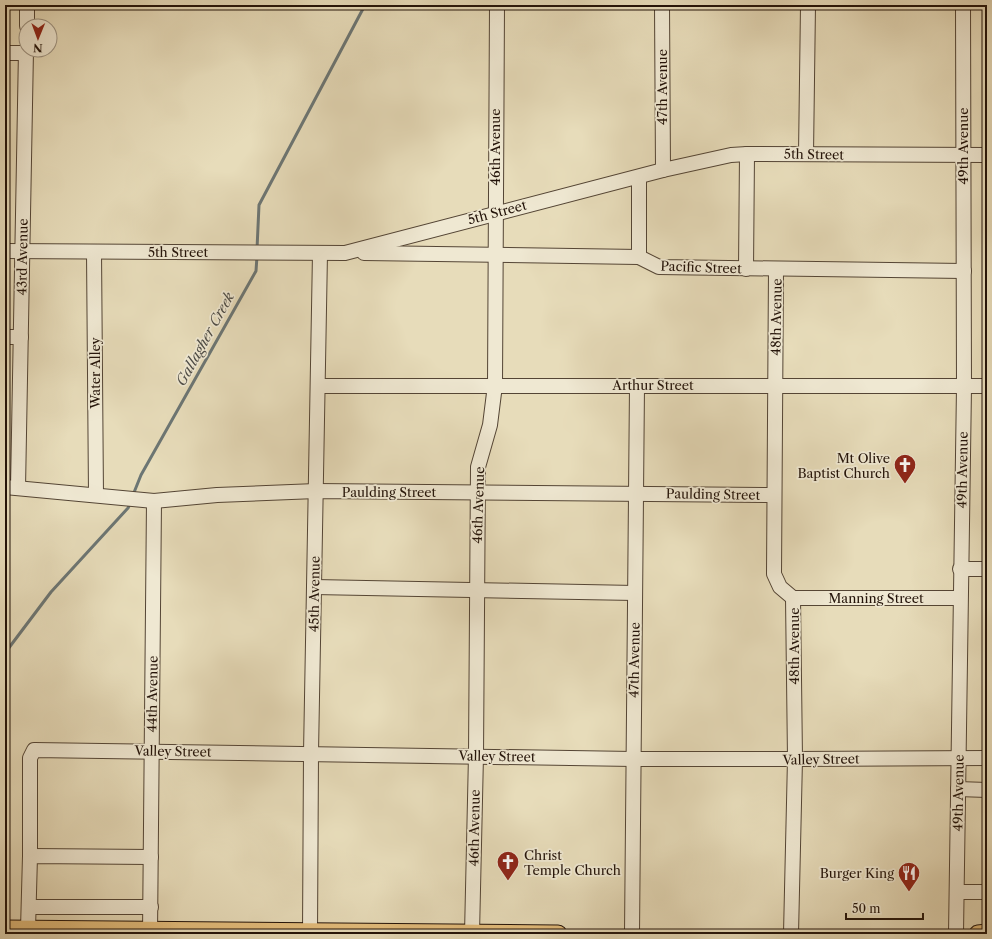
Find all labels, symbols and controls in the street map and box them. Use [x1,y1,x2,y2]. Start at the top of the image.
north arrow [18,18,58,58]
text: N [32,41,43,55]
street label: 47th Avenue [654,49,670,125]
street label: 49th Avenue [955,107,971,185]
street label: 46th Avenue [487,108,503,186]
street label: 5th Street [784,145,845,163]
street label: 5th Street [466,196,528,228]
street label: 43rd Avenue [13,218,31,296]
street label: 5th Street [148,244,208,260]
street label: Pacific Street [660,258,742,276]
street label: 48th Avenue [767,278,785,356]
water label: Gallagher Creek [172,288,238,389]
street label: Water Alley [87,336,103,410]
street label: Arthur Street [611,377,694,393]
street label: 49th Avenue [953,431,971,509]
place label: Mt Olive Baptist Church [797,450,890,481]
church icon: Mt Olive Baptist Church [892,452,918,485]
street label: 46th Avenue [469,466,487,544]
street label: Paulding Street [342,484,437,500]
street label: Paulding Street [666,485,761,503]
street label: 45th Avenue [305,556,323,632]
street label: Manning Street [828,590,924,606]
street label: 48th Avenue [786,607,802,685]
street label: 47th Avenue [625,622,643,698]
street label: 44th Avenue [143,655,161,733]
street label: Valley Street [133,742,212,760]
street label: Valley Street [457,747,536,765]
street label: Valley Street [781,750,860,768]
street label: 49th Avenue [949,754,967,832]
street label: 46th Avenue [465,789,483,867]
place label: Christ Temple Church [524,847,621,878]
church icon: Christ Temple Church [495,849,521,882]
restaurant icon: Burger King [896,860,922,893]
place label: Burger King [820,865,894,881]
scale bar [846,895,923,921]
text: 50 m [852,901,881,916]

